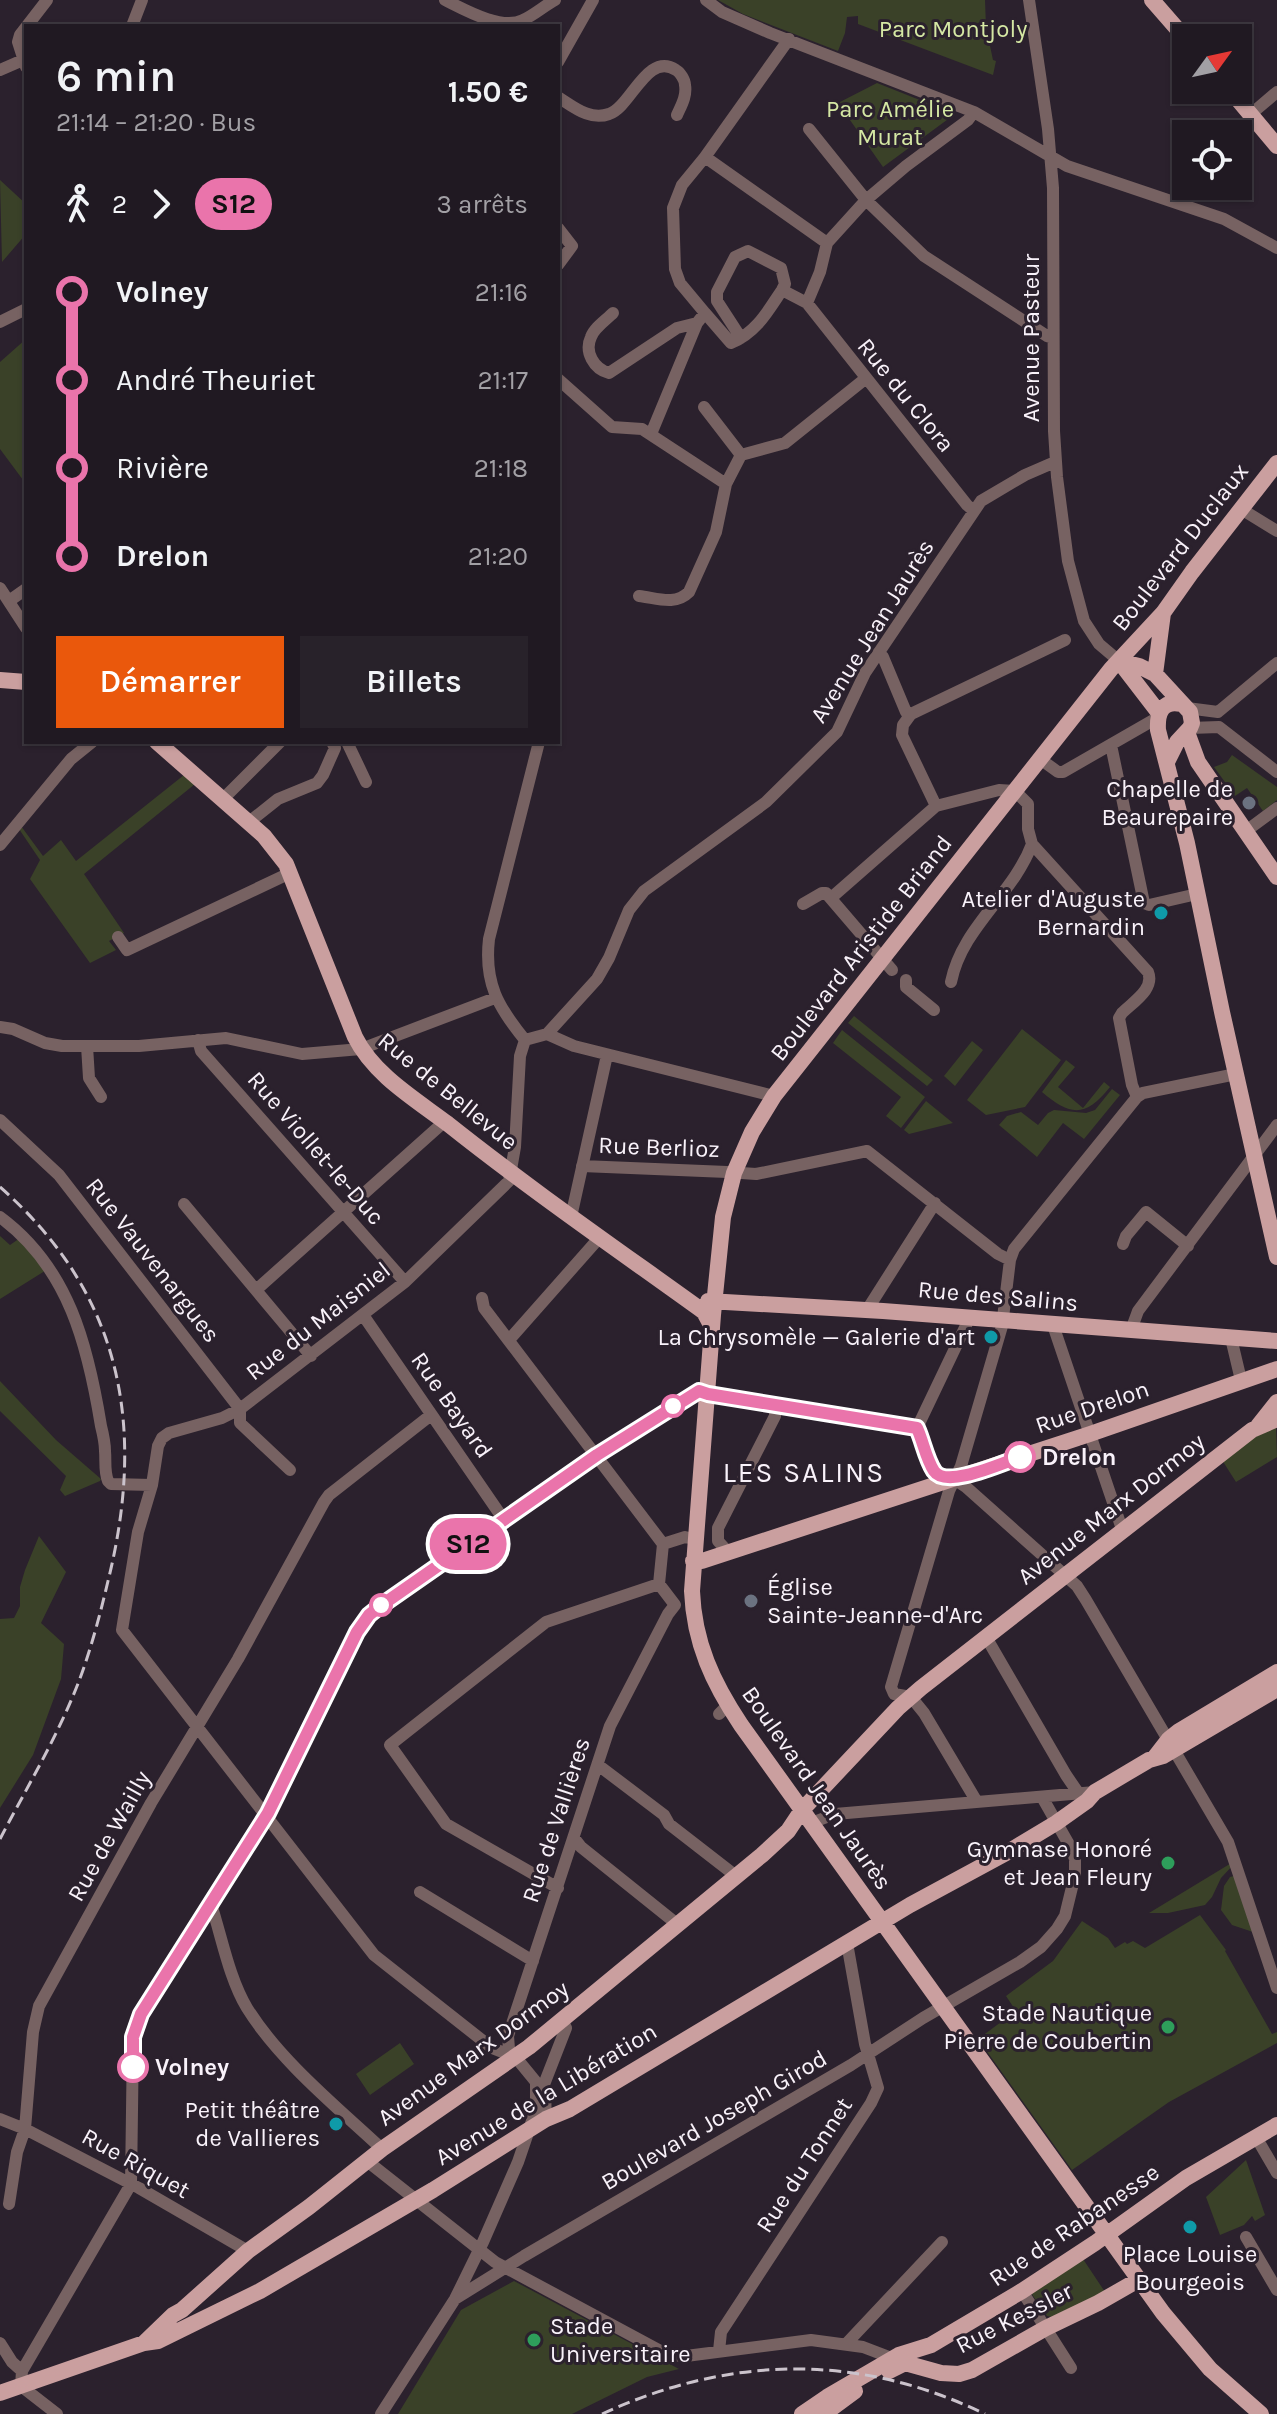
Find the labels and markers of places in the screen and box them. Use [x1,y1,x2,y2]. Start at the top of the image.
place label: Chapelle de Beaurepaire [1102,775,1233,831]
marker: Chapelle de Beaurepaire [1240,794,1258,812]
place label: Atelier d'Auguste Bernardin [961,885,1145,941]
marker: Atelier d'Auguste Bernardin [1152,904,1170,922]
place label: La Chrysomèle — Galerie d'art [658,1323,975,1351]
marker: La Chrysomèle — Galerie d'art [982,1328,1000,1346]
unlabelled marker [662,1395,684,1417]
marker: Drelon [1005,1442,1035,1472]
place label: Drelon [1042,1443,1116,1471]
place label: Église Sainte-Jeanne-d'Arc [767,1572,983,1629]
marker: Église Sainte-Jeanne-d'Arc [742,1592,760,1610]
unlabelled marker [370,1594,392,1616]
place label: Gymnase Honoré et Jean Fleury [967,1835,1152,1891]
marker: Gymnase Honoré et Jean Fleury [1159,1854,1177,1872]
place label: Stade Nautique Pierre de Coubertin [943,1999,1152,2055]
marker: Stade Nautique Pierre de Coubertin [1159,2018,1177,2036]
marker: Volney [118,2052,148,2082]
place label: Volney [155,2053,229,2081]
place label: Petit théâtre de Vallieres [184,2096,320,2152]
marker: Petit théâtre de Vallieres [327,2115,345,2133]
marker: Place Louise Bourgeois [1181,2218,1199,2236]
place label: Place Louise Bourgeois [1123,2240,1257,2296]
place label: Stade Universitaire [550,2312,691,2368]
marker: Stade Universitaire [525,2331,543,2349]

